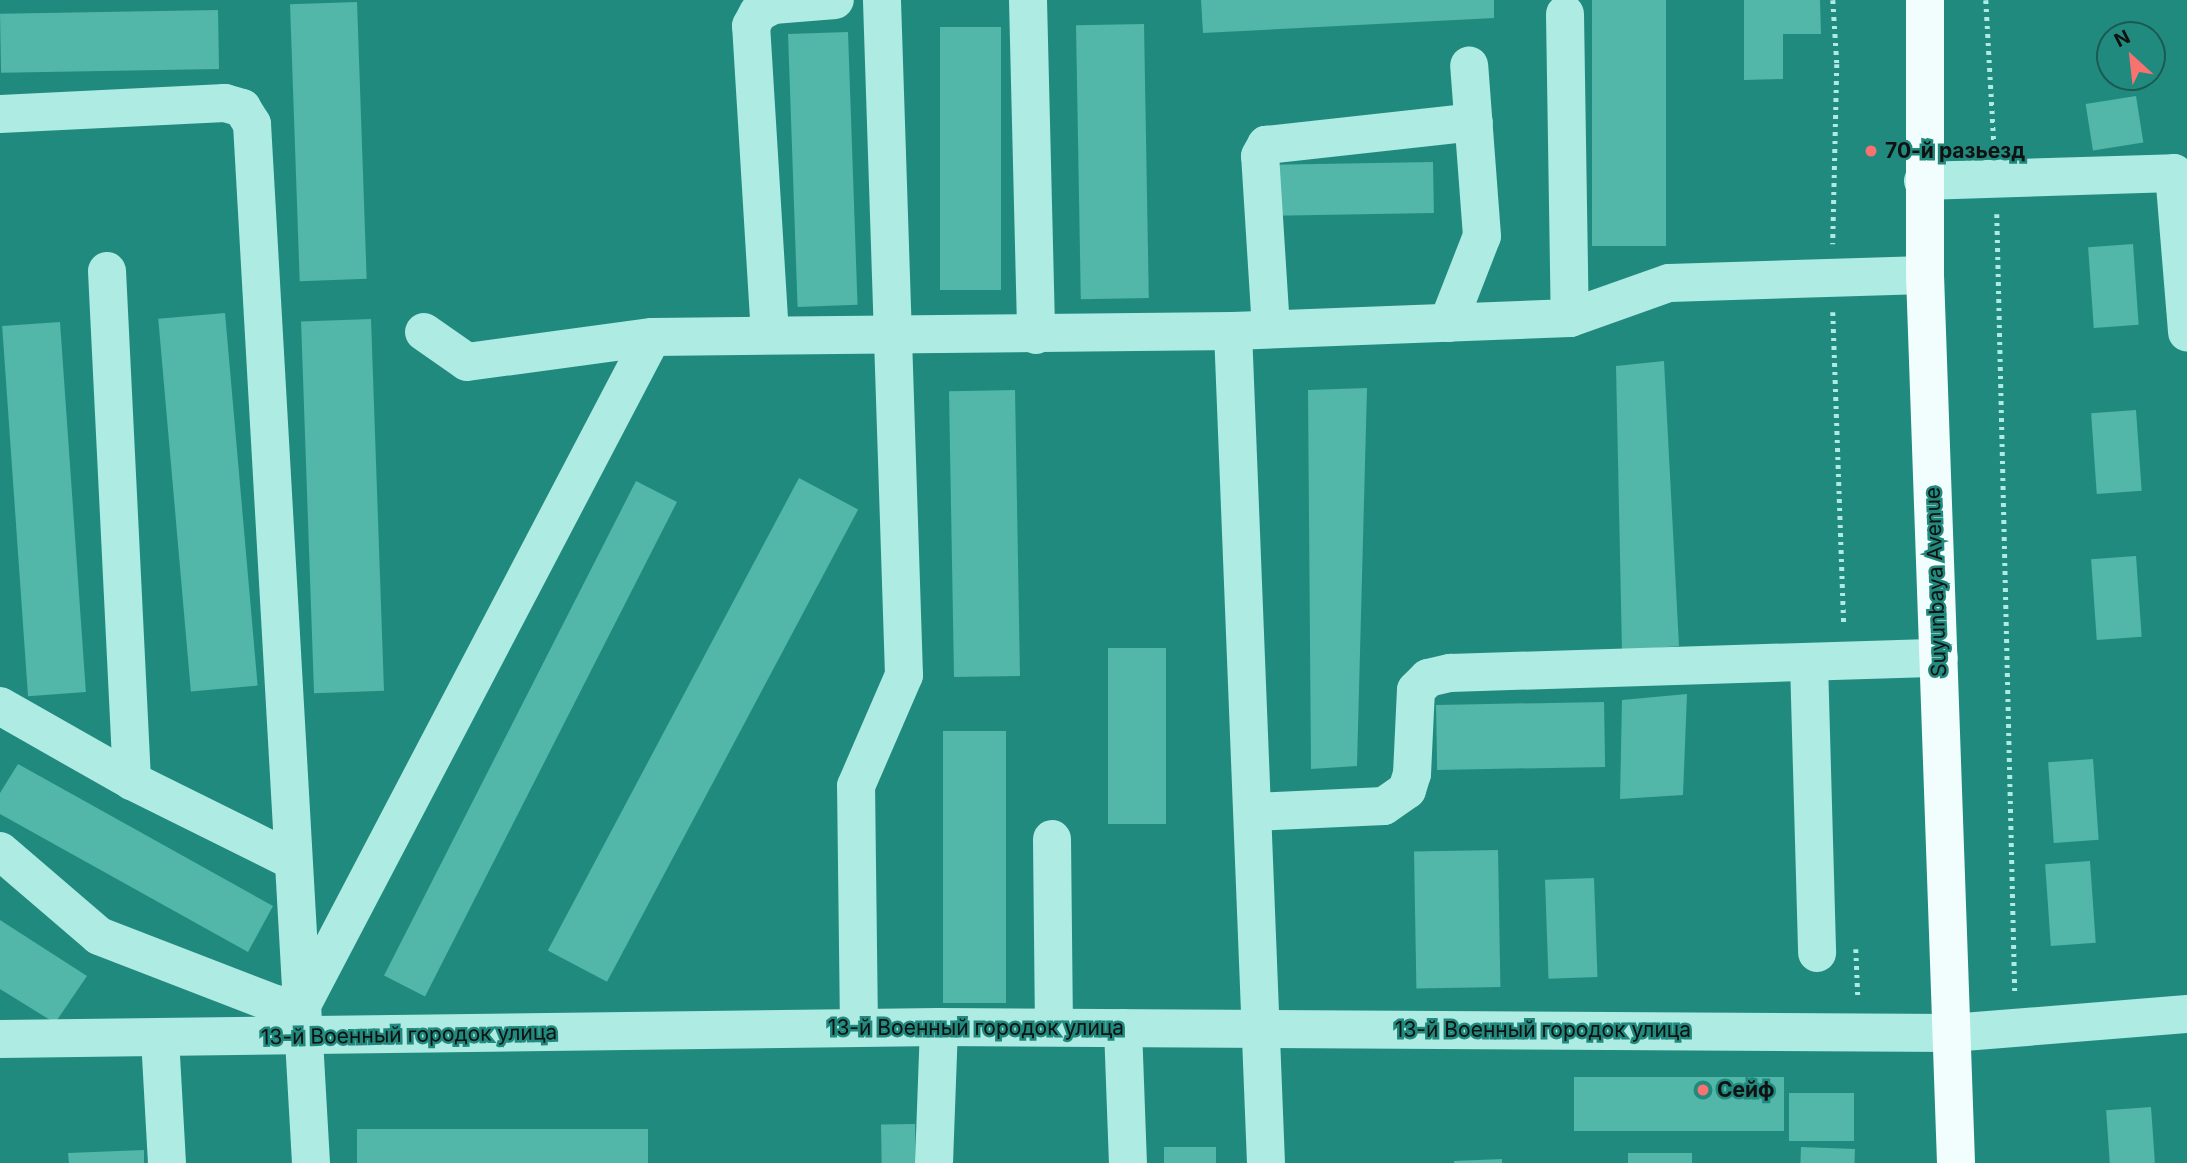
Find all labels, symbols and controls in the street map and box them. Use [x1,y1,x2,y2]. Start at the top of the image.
north arrow [2096,21,2166,91]
text: N [2110,25,2134,52]
place label: 70-й разьезд [1885,138,2025,164]
marker: 70-й разьезд [1863,143,1879,159]
street label: Suyunbaya Avenue [1920,487,1952,677]
street label: 13-й Военный городок улица [828,1015,1124,1041]
street label: 13-й Военный городок улица [1395,1017,1691,1043]
street label: 13-й Военный городок улица [261,1020,557,1050]
place label: Сейф [1717,1077,1775,1103]
marker: Сейф [1695,1082,1711,1098]

